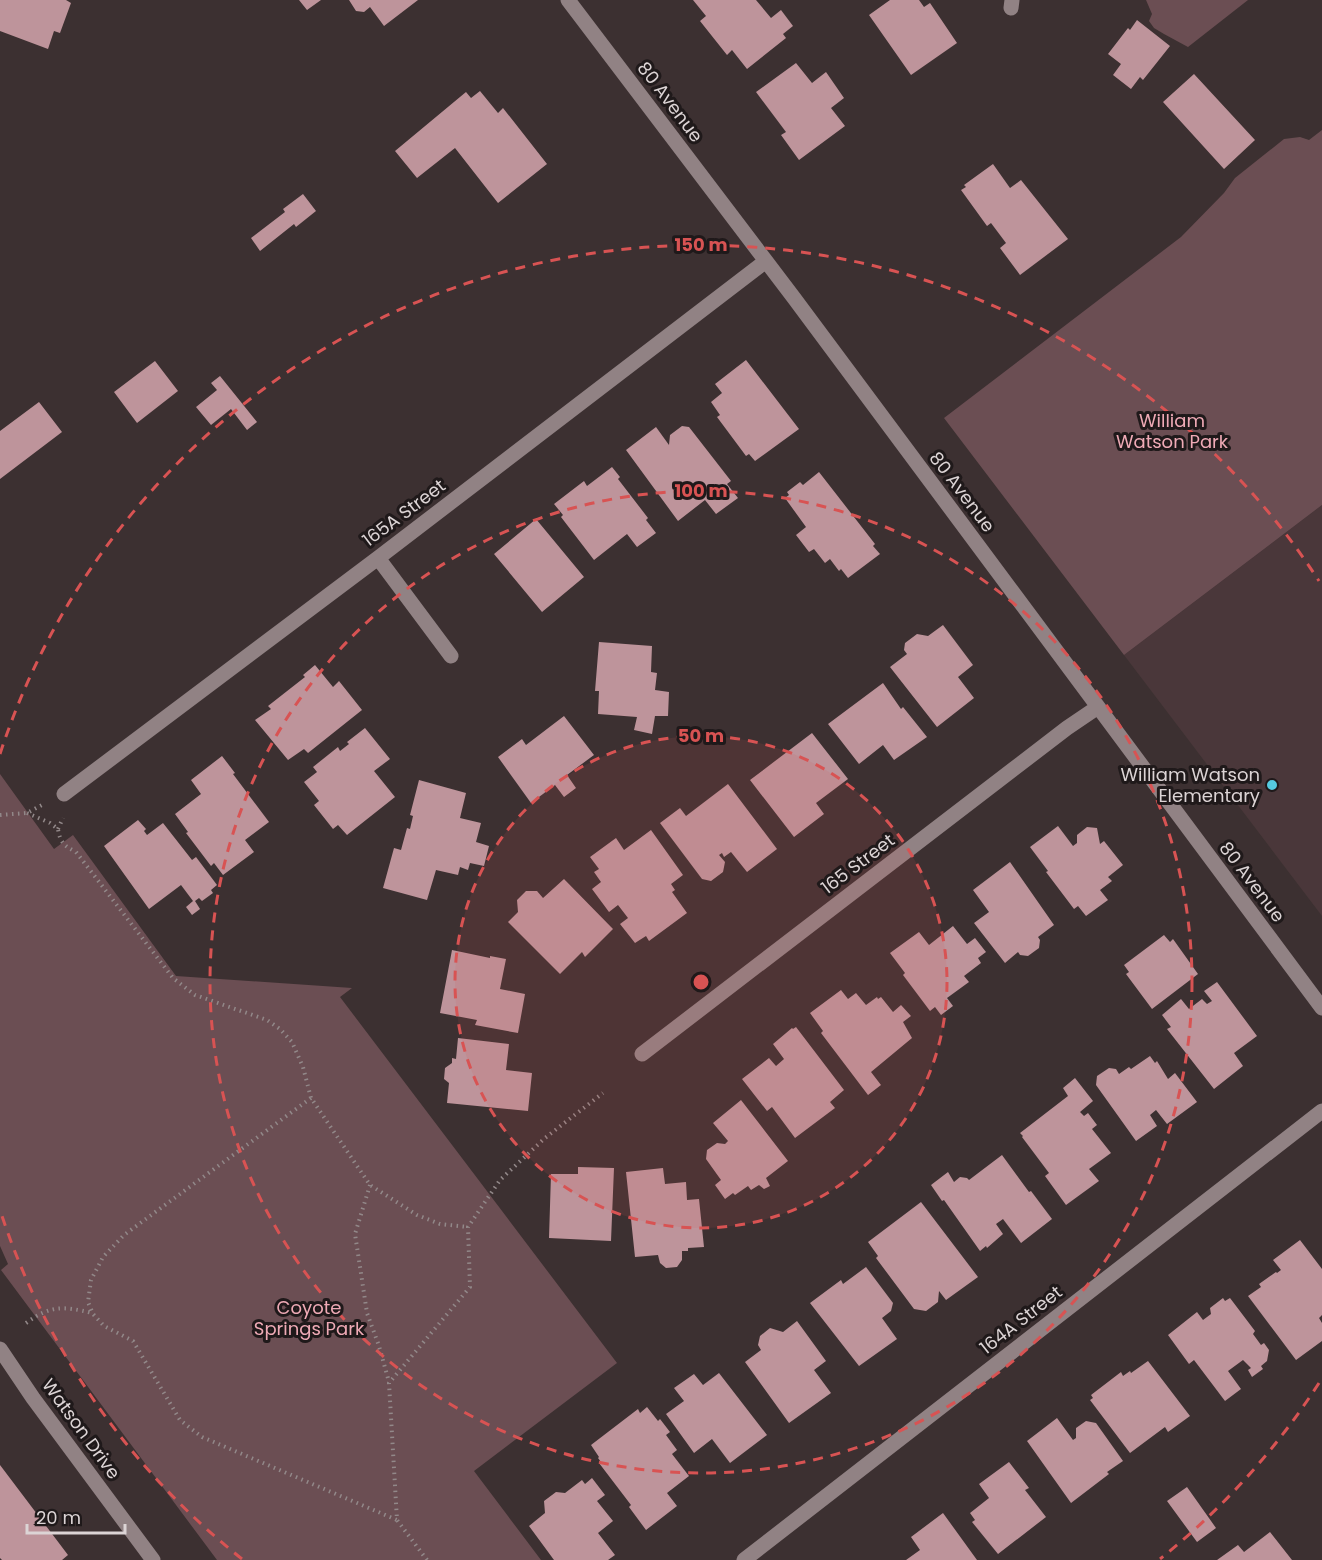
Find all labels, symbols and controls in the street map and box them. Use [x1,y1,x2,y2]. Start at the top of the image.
street label: 80 Avenue [632,56,709,147]
text: 150 m [674,232,728,257]
park label: William Watson Park [1116,408,1229,454]
street label: 80 Avenue [924,446,1001,537]
street label: 165A Street [357,473,450,552]
text: 100 m [674,478,728,503]
text: 50 m [678,723,724,748]
place label: William Watson Elementary [1120,762,1260,808]
marker: William Watson Elementary [1265,778,1279,792]
street label: 165 Street [816,828,900,899]
street label: 80 Avenue [1214,836,1291,927]
centre of rings [691,972,711,992]
street label: 164A Street [974,1280,1067,1360]
park label: Coyote Springs Park [254,1295,365,1341]
street label: Watson Drive [36,1373,126,1484]
scale bar [27,1497,124,1535]
text: 20 m [36,1505,81,1530]

